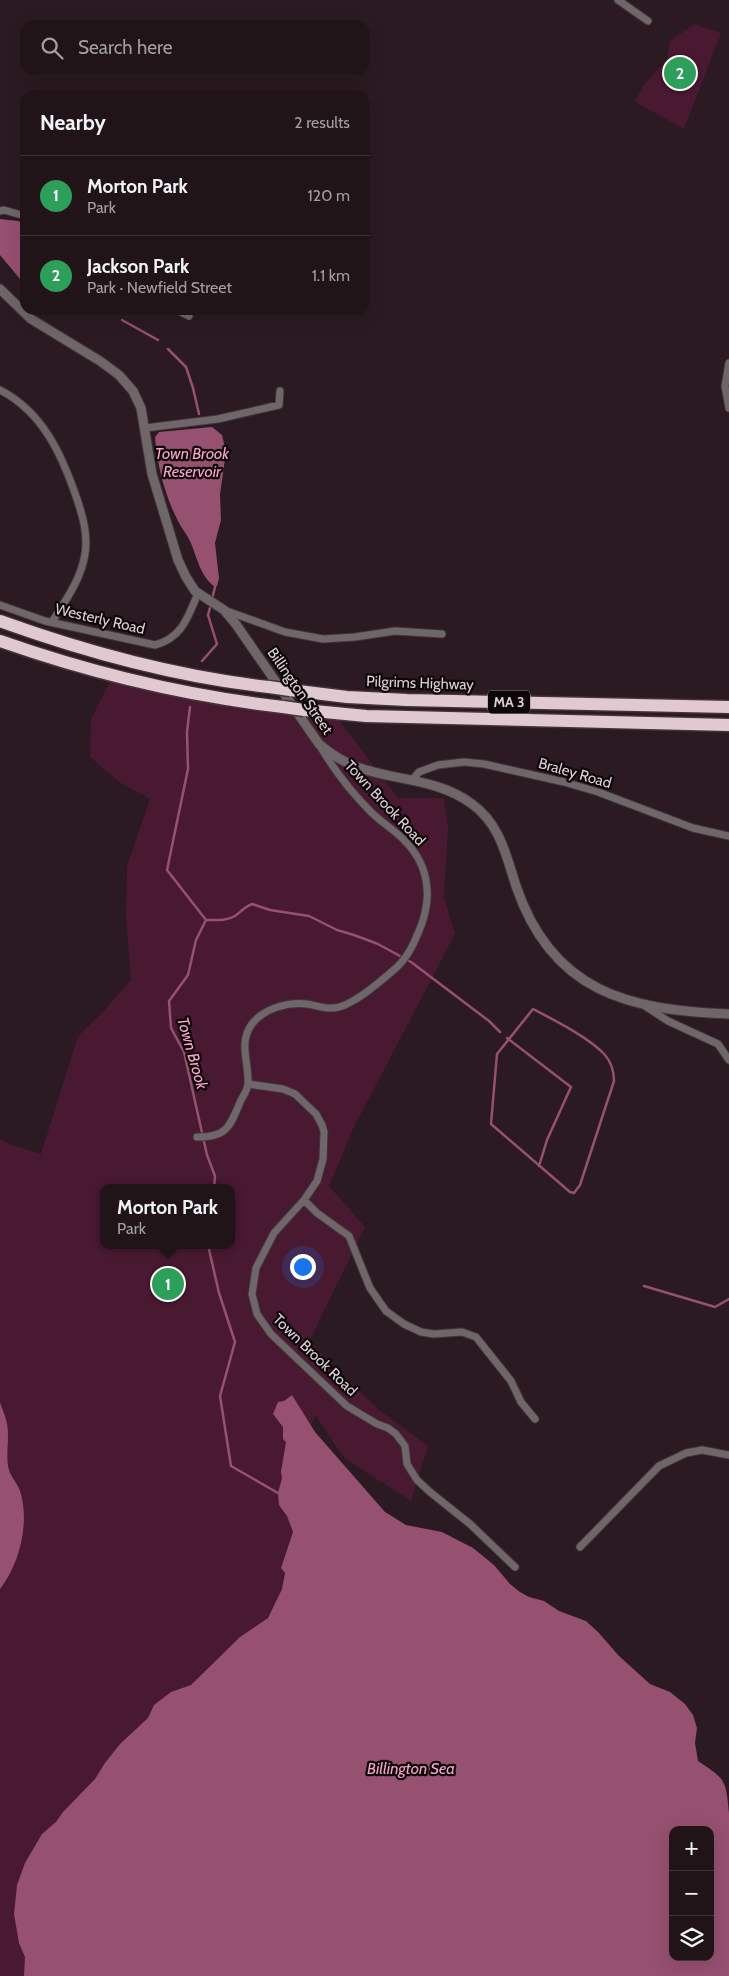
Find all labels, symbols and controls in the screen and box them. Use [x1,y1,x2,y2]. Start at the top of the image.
search box [20,20,370,75]
icon: search [38,34,66,62]
text: Search here [78,36,172,59]
pin: 2 [664,54,696,92]
text: Nearby [40,110,106,135]
text: 2 results [294,113,350,132]
text: Morton Park [87,175,188,198]
text: 1 [53,186,59,205]
text: 120 m [308,186,350,205]
text: Park [87,198,116,217]
text: Jackson Park [87,255,189,278]
text: 2 [52,266,60,285]
text: 1.1 km [312,266,350,285]
text: Park · Newfield Street [87,278,232,297]
water label: Town Brook Reservoir [155,444,230,481]
street label: Westerly Road [53,600,147,638]
street label: Billington Street [263,644,337,738]
street label: Pilgrims Highway [366,672,475,694]
road number: MA 3 [488,690,530,714]
street label: Braley Road [536,754,614,792]
street label: Town Brook Road [341,757,429,849]
water label: Town Brook [173,1015,212,1093]
popup [100,1184,235,1249]
text: Morton Park [117,1196,218,1219]
text: Park [117,1219,146,1238]
your location [290,1254,316,1280]
pin: 1 [152,1265,184,1303]
street label: Town Brook Road [269,1310,361,1400]
water label: Billington Sea [367,1759,455,1778]
map controls [669,1826,714,1961]
button: + [669,1826,714,1871]
button: − [669,1871,714,1916]
button: layers [669,1916,714,1961]

